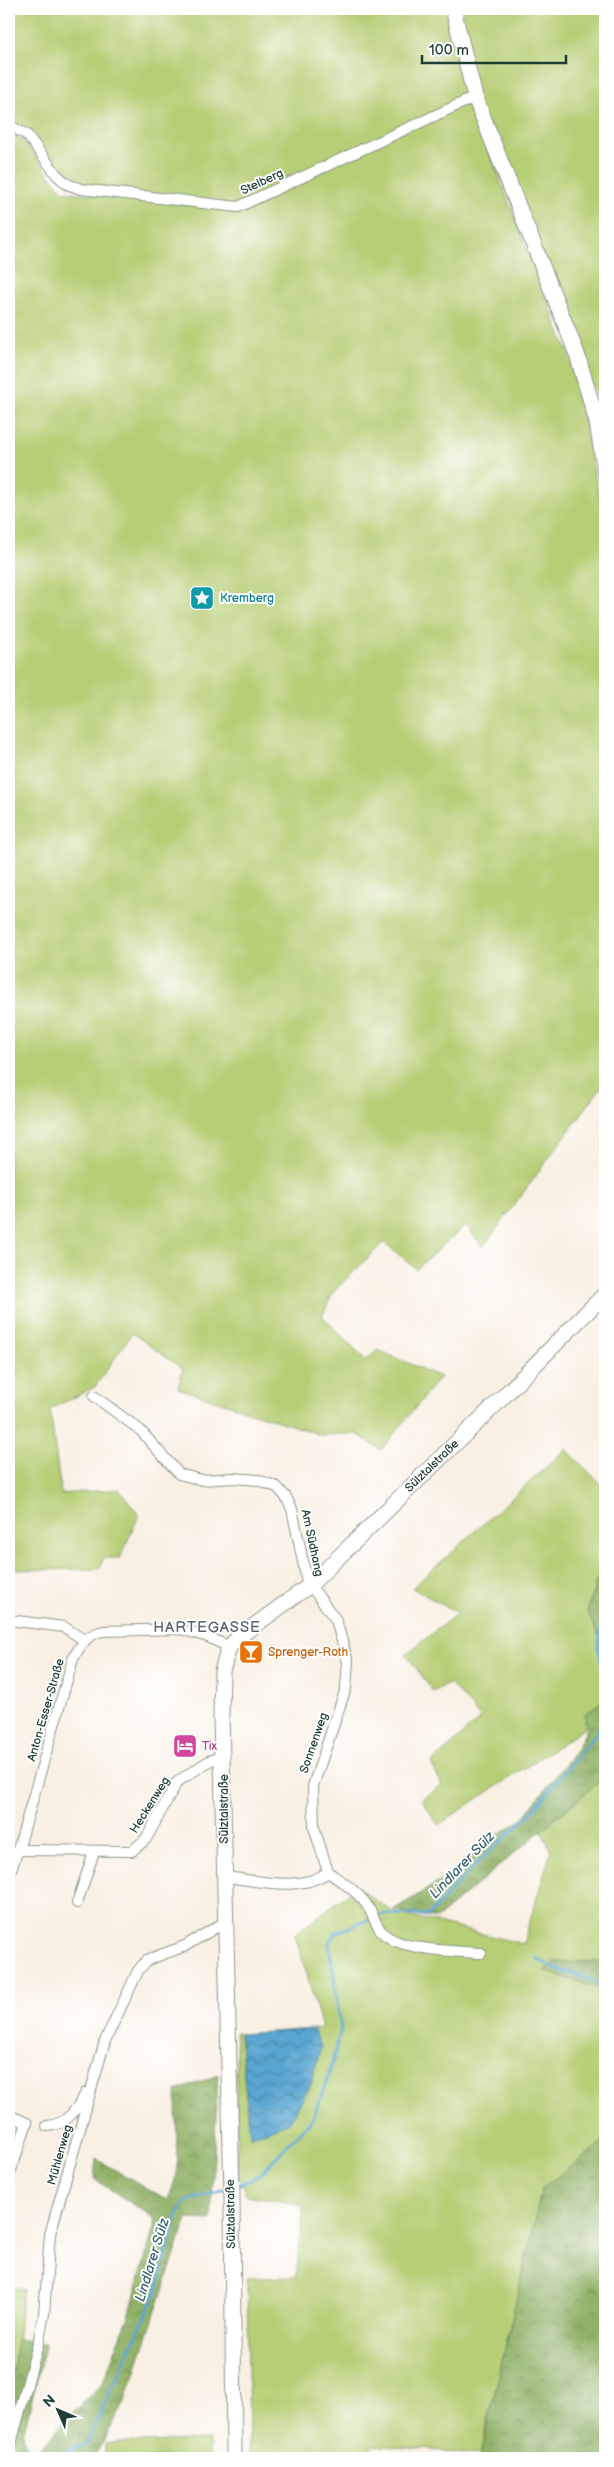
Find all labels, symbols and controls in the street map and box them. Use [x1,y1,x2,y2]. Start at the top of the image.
scale bar [422,32,565,64]
text: 100 m [429,41,469,60]
street label: Stelberg [238,166,286,198]
place icon: Kremberg [189,585,215,611]
place label: Kremberg [220,591,274,606]
street label: Sülztalstraße [402,1436,462,1496]
street label: Am Südhang [298,1508,326,1578]
district label: HARTEGASSE [153,1618,261,1637]
bar icon: Sprenger-Roth [238,1639,264,1665]
place label: Sprenger-Roth [268,1645,349,1660]
street label: Anton-Esser-Straße [24,1657,68,1763]
street label: Sonnenweg [297,1711,331,1775]
hotel icon: Tix [172,1733,198,1759]
place label: Tix [202,1739,218,1754]
street label: Heckenweg [127,1774,173,1836]
street label: Sülztalstraße [217,1774,232,1844]
water label: Lindlarer Sülz [426,1828,498,1902]
street label: Mühlenweg [44,2123,76,2187]
street label: Sülztalstraße [223,2179,239,2249]
water label: Lindlarer Sülz [131,2216,173,2304]
north arrow [32,2384,82,2434]
text: N [39,2391,59,2411]

